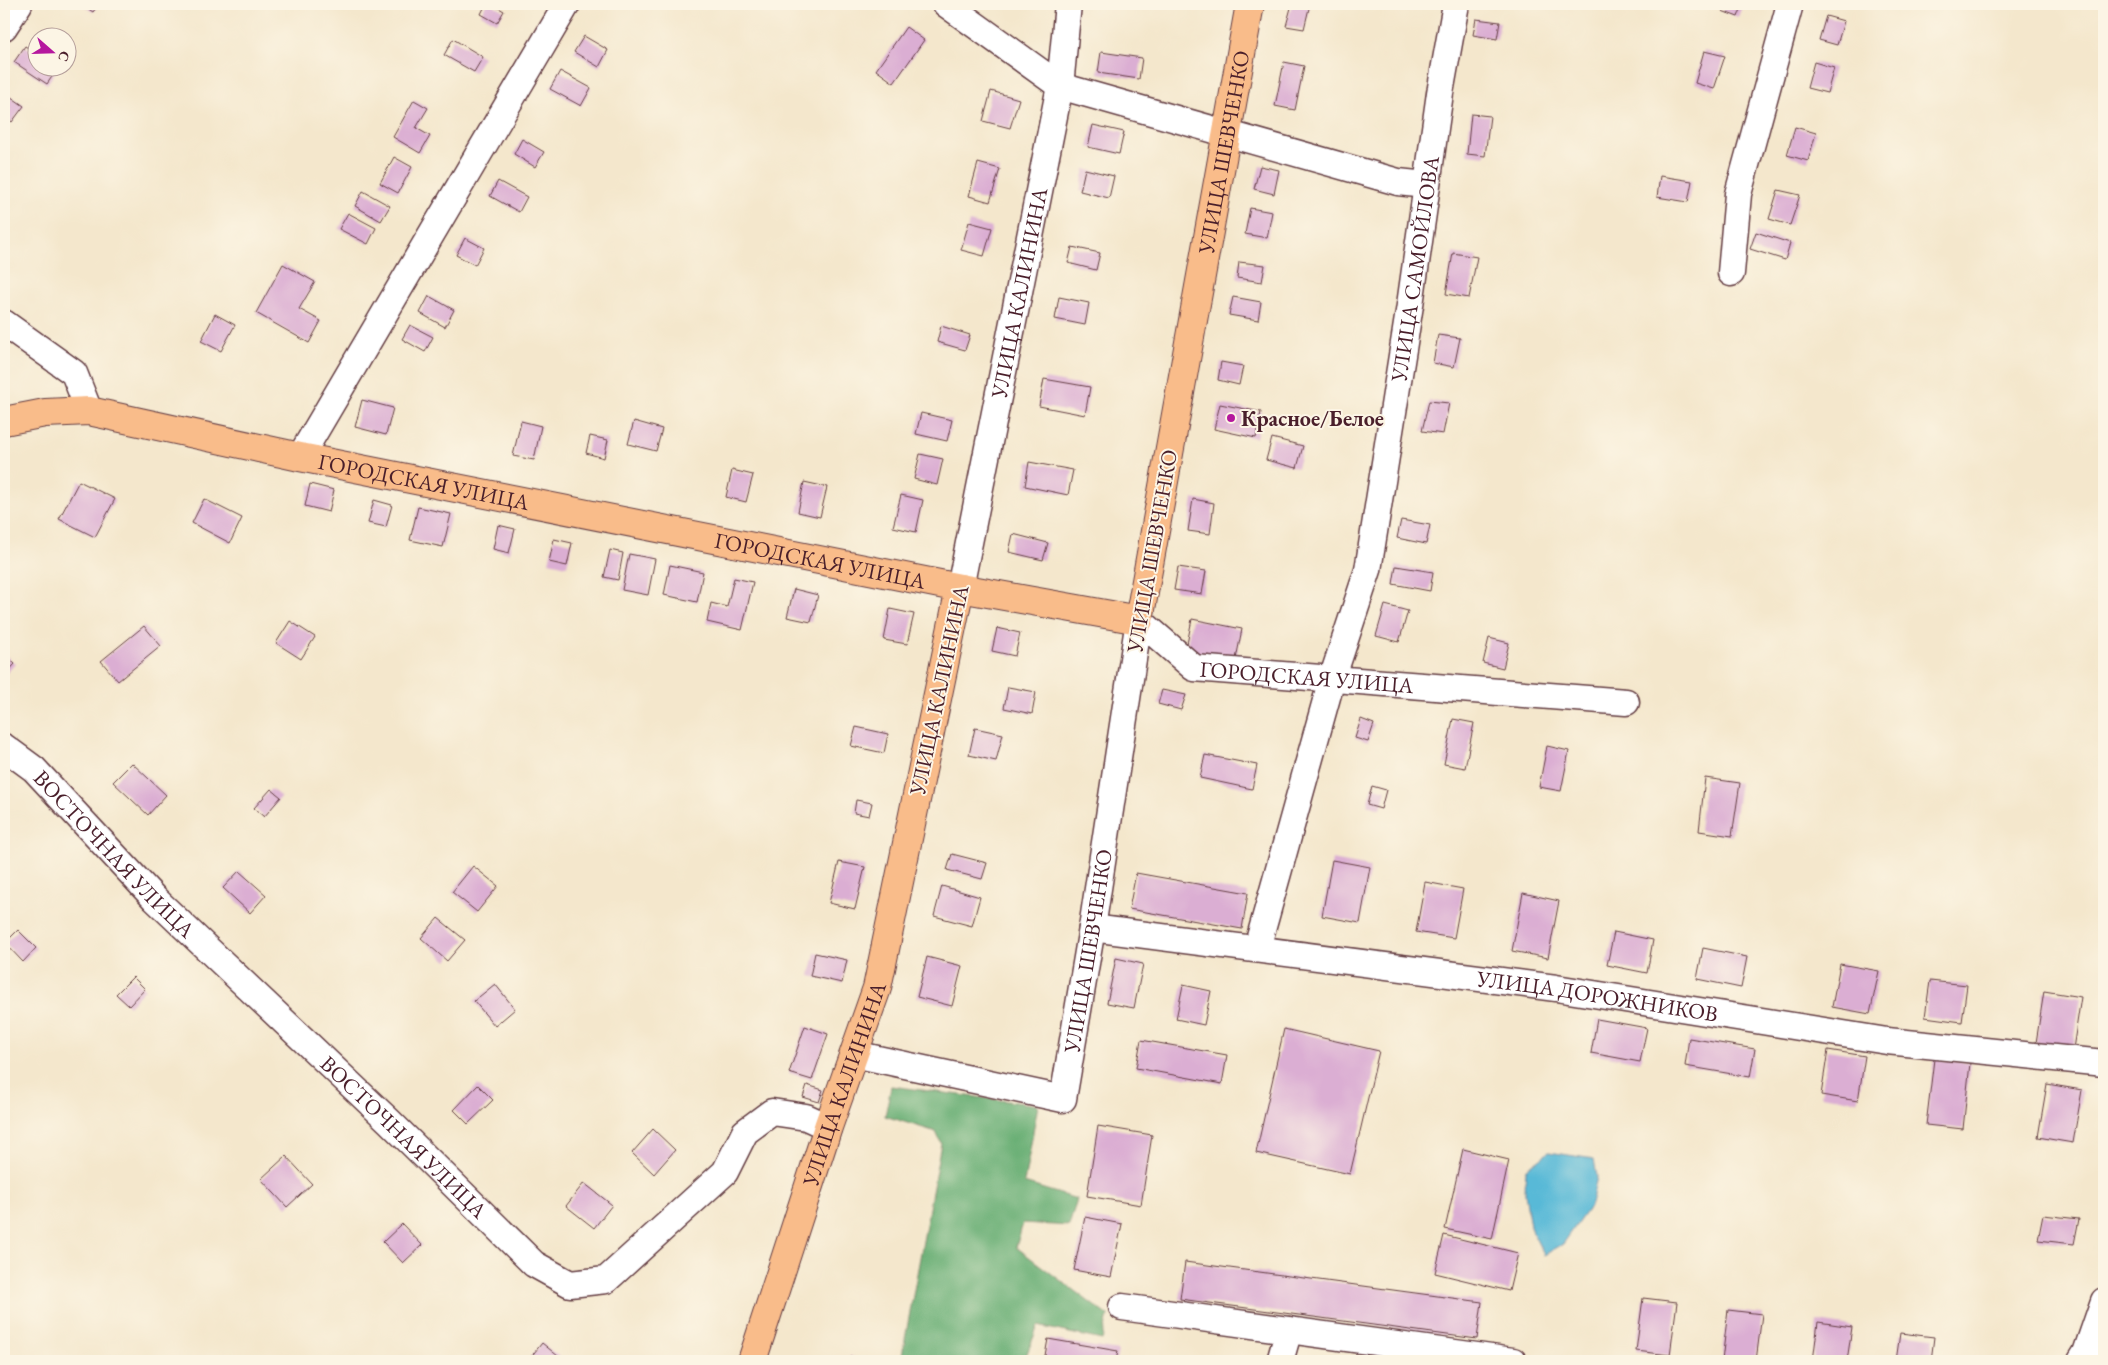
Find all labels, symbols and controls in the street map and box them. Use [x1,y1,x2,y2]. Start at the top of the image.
north arrow [28,28,78,78]
street label: УЛИЦА ШЕВЧЕНКО [1191,48,1256,257]
text: С [54,49,74,64]
street label: УЛИЦА САМОЙЛОВА [1383,153,1446,385]
street label: УЛИЦА КАЛИНИНА [983,184,1054,402]
place label: Красное/Белое [1241,404,1384,433]
marker: Красное/Белое [1225,412,1237,424]
street label: ГОРОДСКАЯ УЛИЦА [316,446,533,517]
street label: УЛИЦА ШЕВЧЕНКО [1120,447,1184,656]
street label: ГОРОДСКАЯ УЛИЦА [712,525,929,595]
street label: УЛИЦА КАЛИНИНА [902,582,976,799]
street label: ГОРОДСКАЯ УЛИЦА [1199,654,1415,700]
street label: ВОСТОЧНАЯ УЛИЦА [27,763,202,945]
street label: УЛИЦА ШЕВЧЕНКО [1056,847,1118,1056]
street label: УЛИЦА ДОРОЖНИКОВ [1474,963,1720,1028]
street label: УЛИЦА КАЛИНИНА [795,977,893,1191]
street label: ВОСТОЧНАЯ УЛИЦА [314,1049,494,1225]

